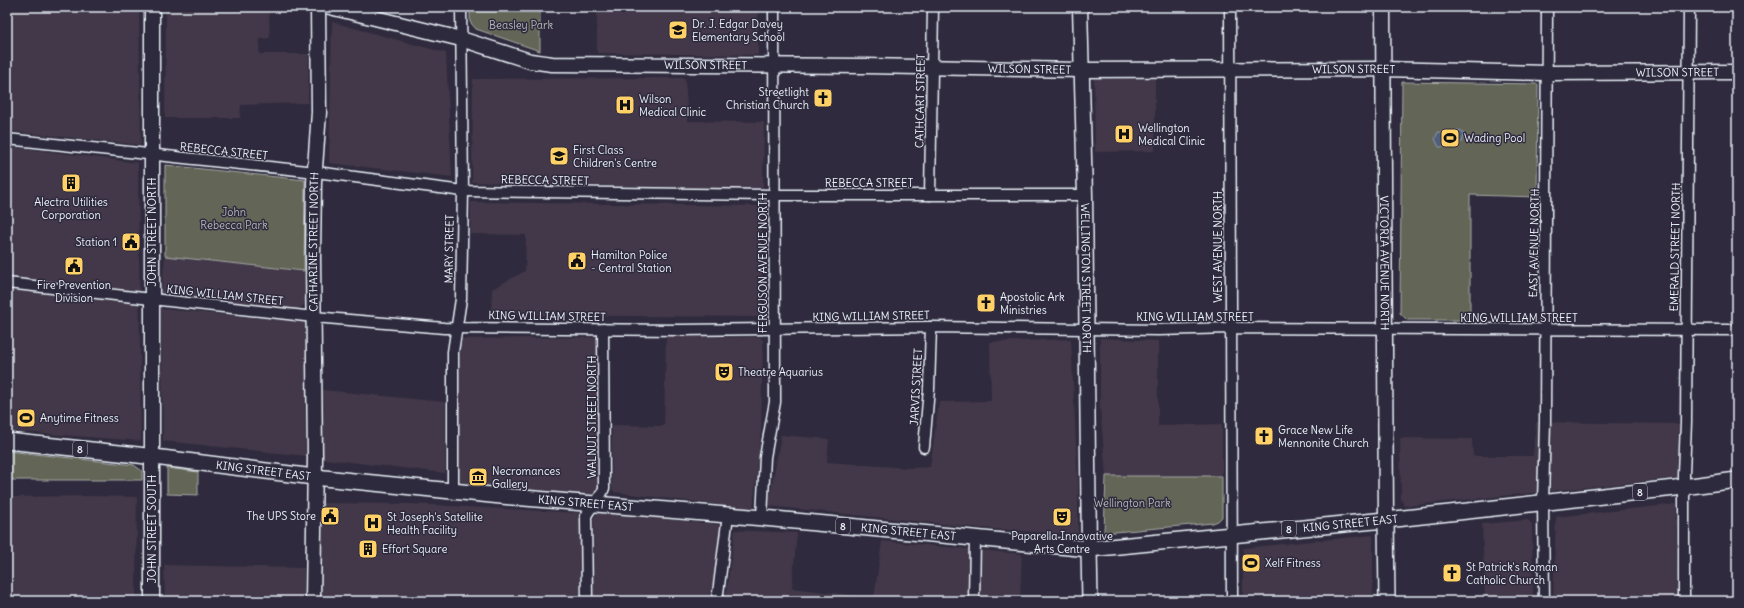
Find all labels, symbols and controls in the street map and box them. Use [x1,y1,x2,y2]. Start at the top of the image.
place label: Dr. J. Edgar Davey Elementary School [692,17,785,44]
park label: Beasley Park [489,18,554,32]
school or university icon: Dr. J. Edgar Davey Elementary School [667,19,689,41]
street label: CATHCART STREET [912,53,928,148]
street label: WILSON STREET [664,58,747,72]
street label: WILSON STREET [988,61,1071,77]
street label: WILSON STREET [1312,62,1395,76]
street label: WILSON STREET [1636,65,1719,80]
place label: Streetlight Christian Church [726,85,809,112]
church icon: Streetlight Christian Church [812,87,834,109]
place label: Wilson Medical Clinic [639,92,707,119]
hospital icon: Wilson Medical Clinic [614,94,636,116]
place label: Wellington Medical Clinic [1138,121,1206,148]
hospital icon: Wellington Medical Clinic [1113,123,1135,145]
sports icon: Wading Pool [1439,127,1461,149]
place label: Wading Pool [1464,131,1525,145]
street label: REBECCA STREET [179,139,269,163]
place label: First Class Children's Centre [573,143,657,170]
school or university icon: First Class Children's Centre [548,145,570,167]
building icon: Alectra Utilities Corporation [60,172,82,194]
street label: CATHARINE STREET NORTH [306,172,322,312]
street label: REBECCA STREET [501,172,590,188]
street label: REBECCA STREET [825,176,913,190]
street label: JOHN STREET NORTH [145,177,159,287]
street label: EMERALD STREET NORTH [1667,182,1683,312]
street label: EAST AVENUE NORTH [1526,188,1542,298]
street label: WEST AVENUE NORTH [1211,191,1225,303]
street label: FERGUSON AVENUE NORTH [756,193,770,333]
place label: Alectra Utilities Corporation [34,195,108,222]
street label: VICTORIA AVENUE NORTH [1377,195,1392,331]
street label: WELLINGTON STREET NORTH [1078,203,1094,353]
park label: John Rebecca Park [200,205,268,232]
street label: MARY STREET [441,214,457,284]
public building icon: Station 1 [120,231,142,253]
place label: Station 1 [75,235,117,249]
place label: Hamilton Police - Central Station [591,248,672,275]
public building icon: Hamilton Police - Central Station [566,250,588,272]
public building icon: Fire Prevention Division [63,255,85,277]
place label: Fire Prevention Division [37,278,111,305]
street label: KING WILLIAM STREET [166,282,284,308]
place label: Apostolic Ark Ministries [1000,290,1065,317]
church icon: Apostolic Ark Ministries [975,292,997,314]
street label: KING WILLIAM STREET [488,308,606,324]
street label: KING WILLIAM STREET [812,308,930,324]
street label: KING WILLIAM STREET [1136,310,1254,324]
street label: KING WILLIAM STREET [1460,311,1578,325]
street label: JARVIS STREET [907,348,925,426]
street label: WALNUT STREET NORTH [585,355,599,478]
theatre icon: Theatre Aquarius [713,361,735,383]
place label: Theatre Aquarius [738,365,823,379]
sports icon: Anytime Fitness [15,407,37,429]
place label: Anytime Fitness [40,411,119,425]
place label: Grace New Life Mennonite Church [1278,423,1369,450]
church icon: Grace New Life Mennonite Church [1253,425,1275,447]
road number: 8 [73,441,87,457]
street label: KING STREET EAST [215,458,312,484]
place label: Necromances Gallery [492,464,560,491]
museum icon: Necromances Gallery [467,466,489,488]
street label: JOHN STREET SOUTH [145,475,159,583]
road number: 8 [1633,484,1647,500]
street label: KING STREET EAST [538,492,634,514]
park label: Wellington Park [1093,496,1171,510]
public building icon: The UPS Store [319,505,341,527]
theatre icon: Paparella Innovative Arts Centre [1051,506,1073,528]
place label: The UPS Store [247,509,316,523]
place label: St Joseph's Satellite Health Facility [387,510,483,537]
hospital icon: St Joseph's Satellite Health Facility [362,512,384,534]
street label: KING STREET EAST [1302,512,1399,535]
road number: 8 [836,518,850,534]
street label: KING STREET EAST [860,520,957,543]
road number: 8 [1282,521,1296,537]
place label: Paparella Innovative Arts Centre [1011,529,1113,556]
building icon: Effort Square [357,538,379,560]
place label: Effort Square [382,542,447,556]
sports icon: Xelf Fitness [1240,552,1262,574]
place label: Xelf Fitness [1265,556,1321,570]
place label: St Patrick's Roman Catholic Church [1466,560,1558,587]
church icon: St Patrick's Roman Catholic Church [1441,562,1463,584]

